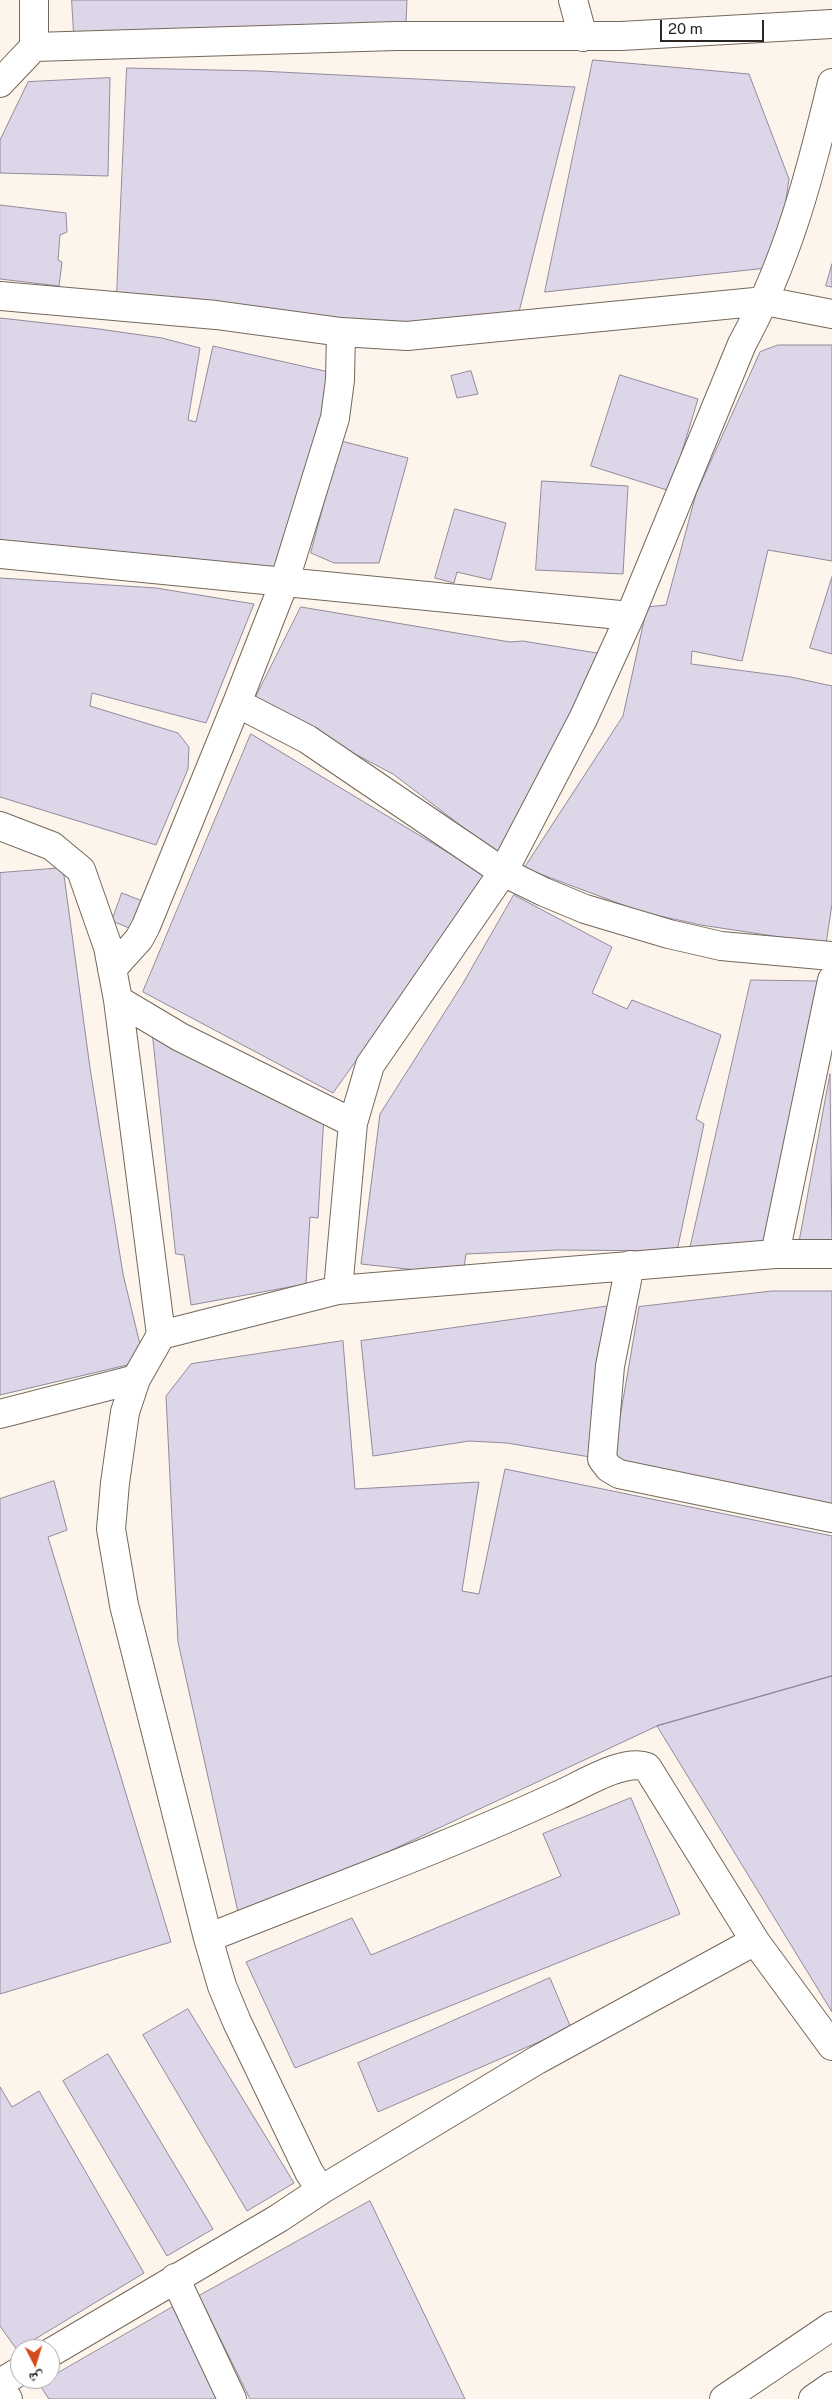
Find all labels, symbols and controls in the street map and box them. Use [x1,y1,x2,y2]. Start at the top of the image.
scale bar [662,10,766,42]
text: 20 m [668,20,703,37]
north arrow [10,2339,60,2389]
text: ش [28,2369,44,2387]

